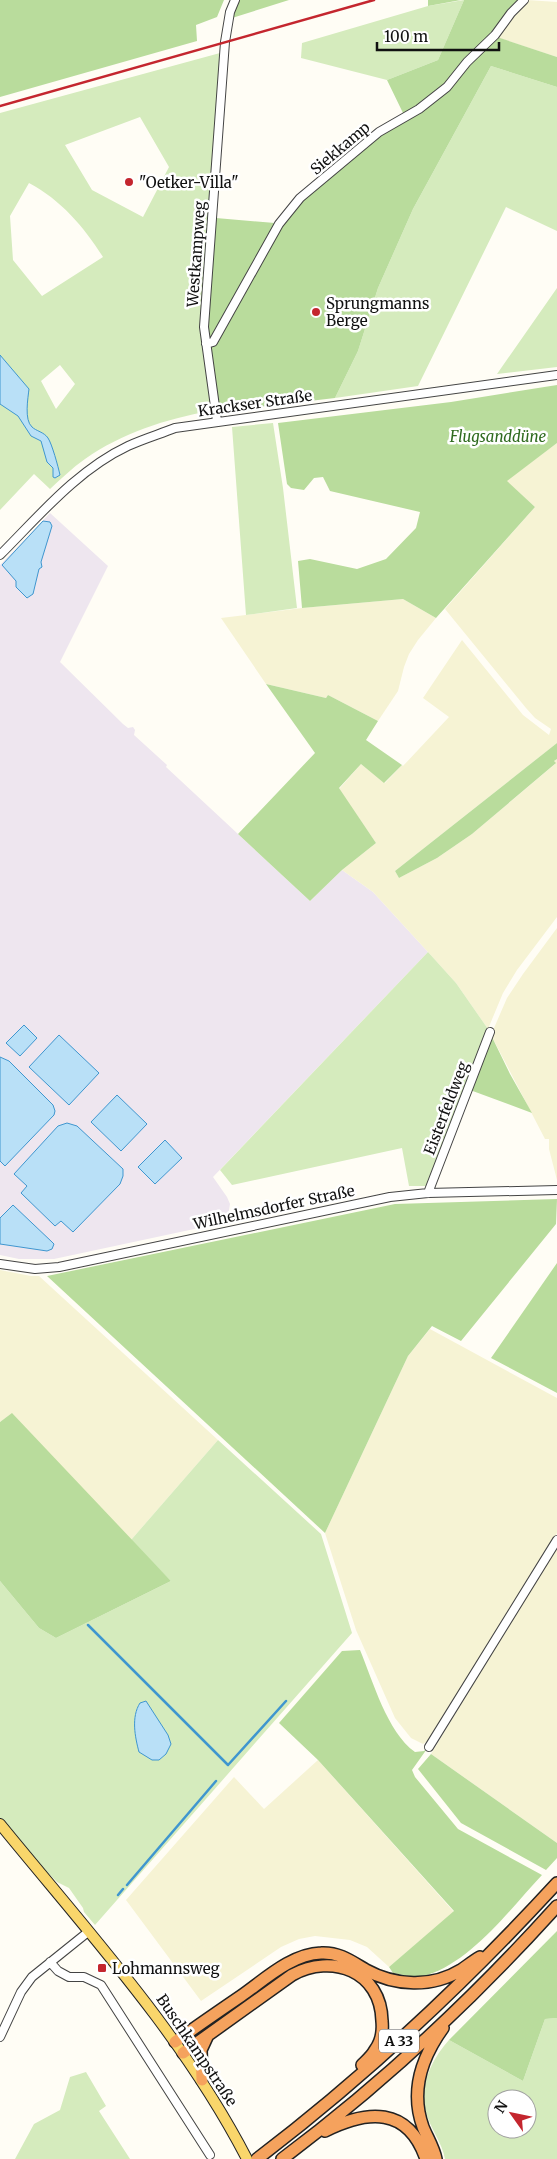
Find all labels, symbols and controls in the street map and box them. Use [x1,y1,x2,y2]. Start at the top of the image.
scale bar [377,20,500,52]
text: 100 m [384,27,428,46]
street label: Siekkamp [306,118,374,178]
place label: "Oetker-Villa" [139,173,239,192]
marker: "Oetker-Villa" [123,176,135,188]
street label: Westkampweg [183,200,209,309]
place label: Sprungmanns Berge [326,294,429,330]
marker: Sprungmanns Berge [310,306,322,318]
street label: Krackser Straße [197,386,313,420]
park label: Flugsanddüne [449,427,547,446]
street label: Eisterfeldweg [420,1059,472,1157]
street label: Wilhelmsdorfer Straße [191,1181,357,1234]
place label: Lohmannsweg [112,1959,220,1978]
marker: Lohmannsweg [96,1962,108,1974]
street label: Buschkampstraße [152,1990,242,2110]
road number: A 33 [379,2030,419,2052]
north arrow [487,2089,537,2139]
text: N [491,2097,512,2116]

